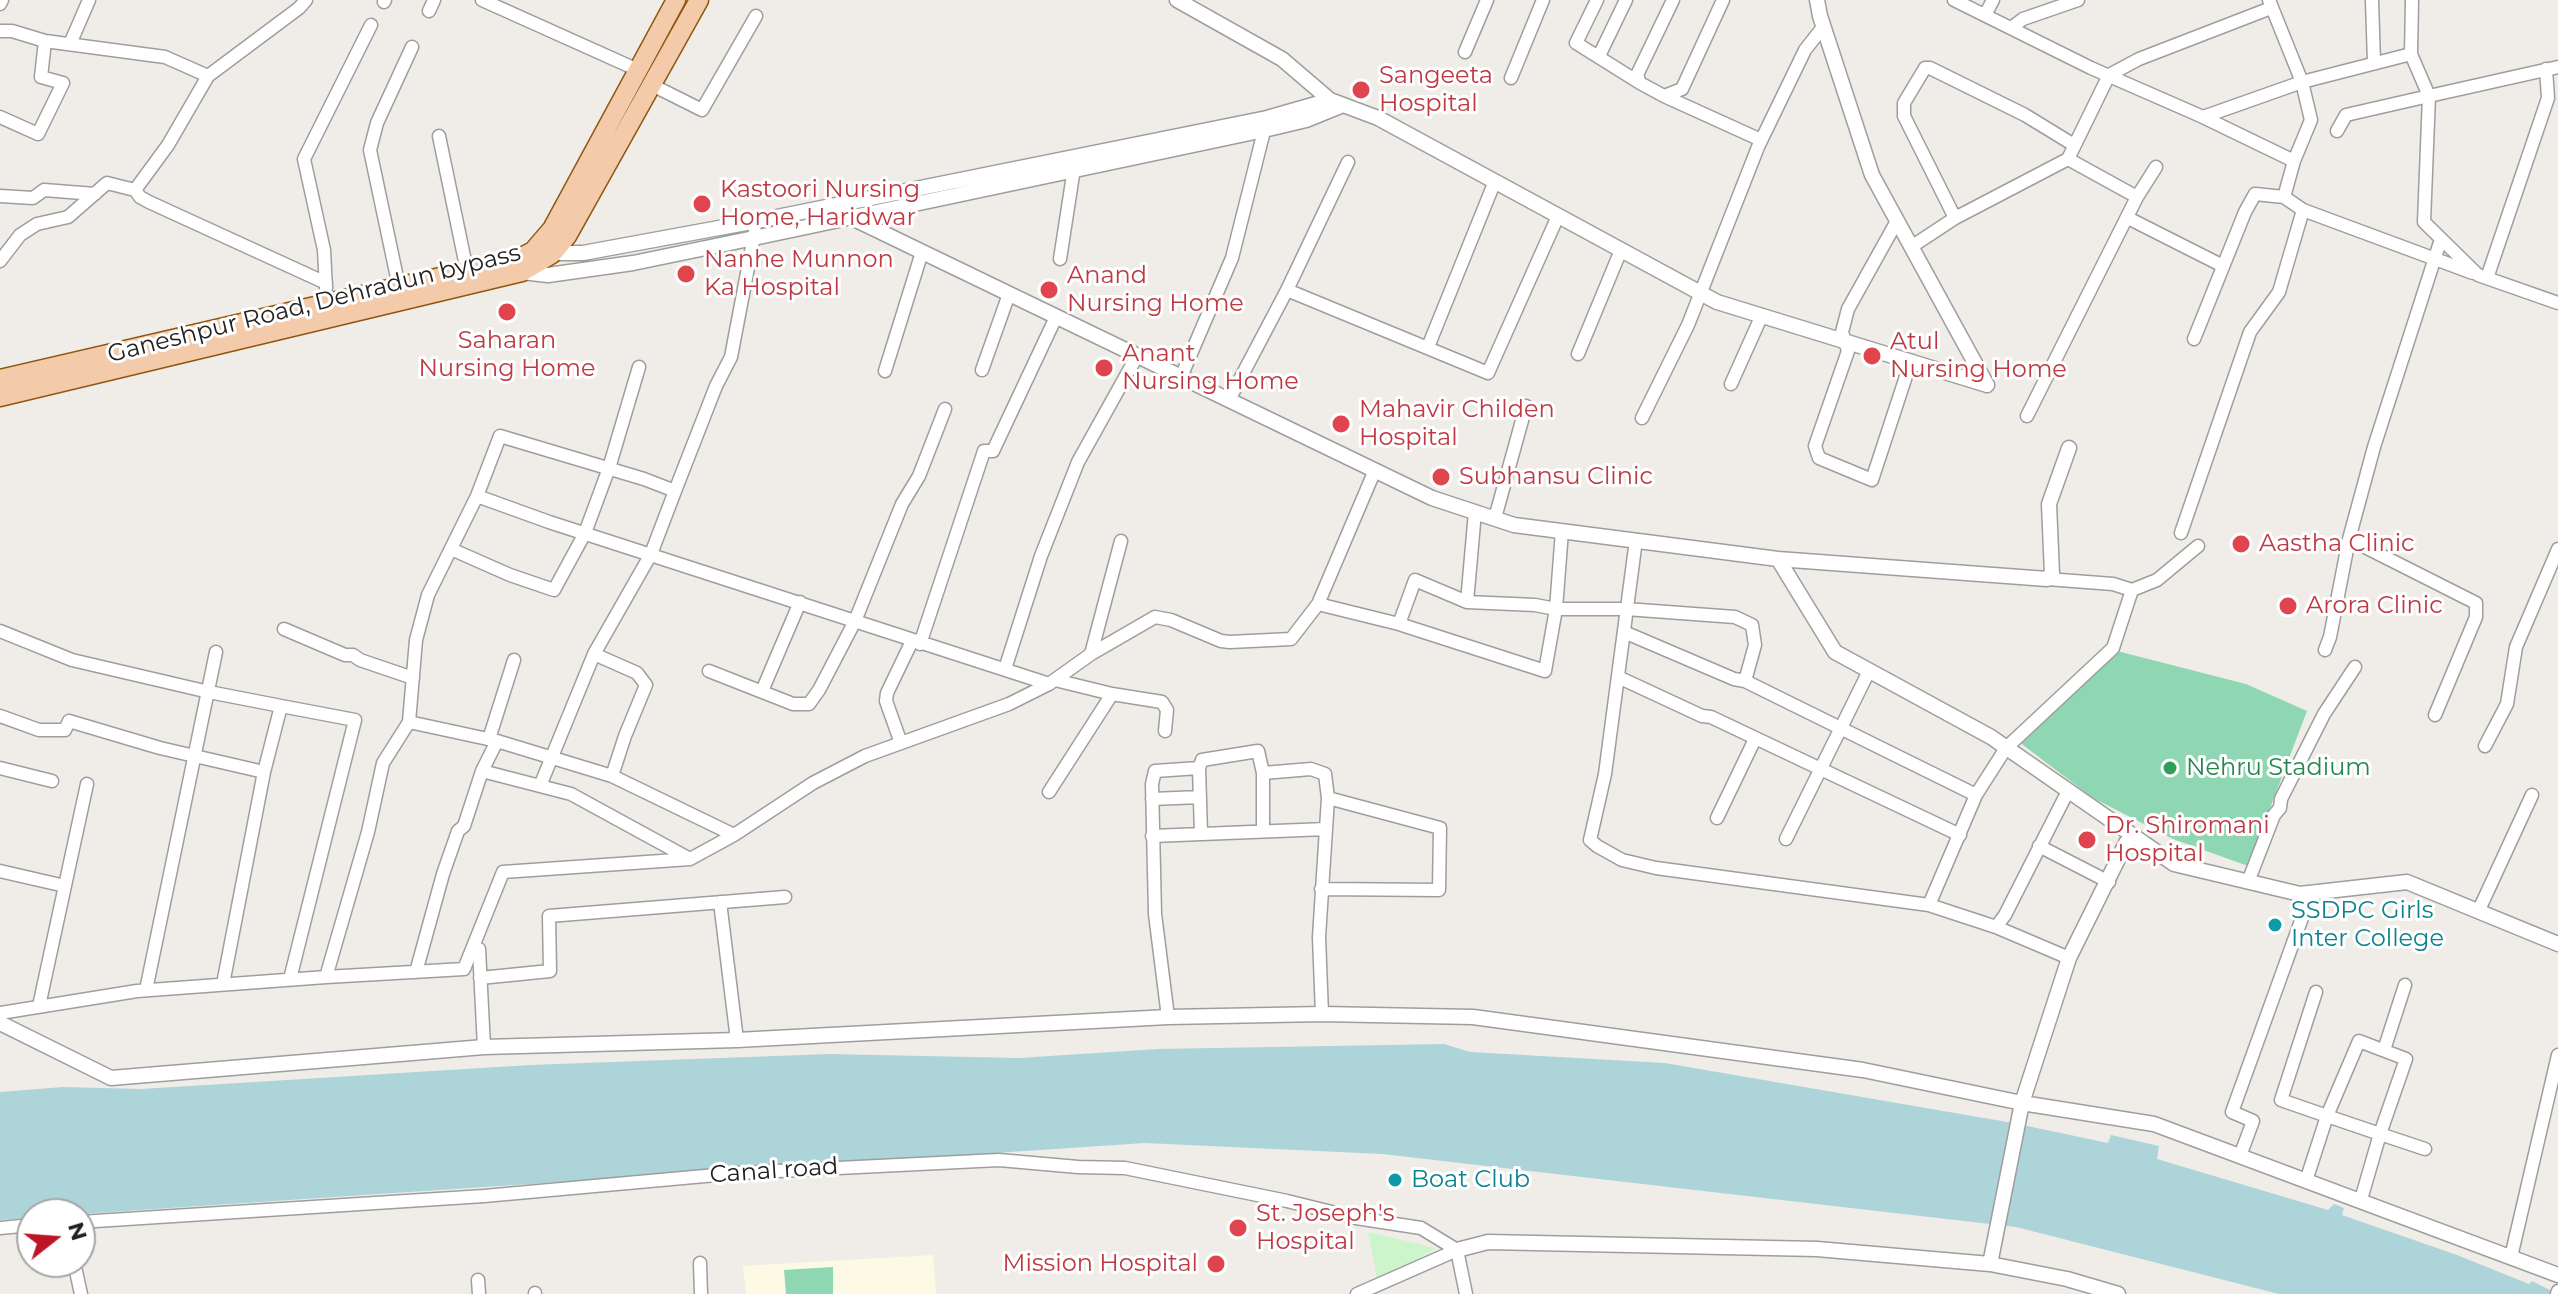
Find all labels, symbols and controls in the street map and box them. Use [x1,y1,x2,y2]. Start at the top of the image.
place label: Sangeeta Hospital [1379,62,1493,118]
marker: Sangeeta Hospital [1350,79,1372,101]
place label: Kastoori Nursing Home, Haridwar [720,176,920,232]
marker: Kastoori Nursing Home, Haridwar [691,193,713,215]
street label: Ganeshpur Road, Dehradun bypass [104,239,524,369]
place label: Nanhe Munnon Ka Hospital [704,246,894,302]
place label: Anand Nursing Home [1067,262,1244,318]
marker: Nanhe Munnon Ka Hospital [675,263,697,285]
marker: Anand Nursing Home [1038,279,1060,301]
marker: Saharan Nursing Home [496,301,518,323]
place label: Saharan Nursing Home [419,327,595,383]
place label: Atul Nursing Home [1890,328,2067,384]
place label: Anant Nursing Home [1122,340,1299,396]
marker: Atul Nursing Home [1861,345,1883,367]
marker: Anant Nursing Home [1093,357,1115,379]
place label: Mahavir Childen Hospital [1359,396,1555,452]
marker: Mahavir Childen Hospital [1330,413,1352,435]
place label: Subhansu Clinic [1459,463,1653,491]
marker: Subhansu Clinic [1430,466,1452,488]
place label: Aastha Clinic [2259,530,2415,558]
marker: Aastha Clinic [2230,533,2252,555]
place label: Arora Clinic [2306,592,2443,620]
marker: Arora Clinic [2277,595,2299,617]
place label: Nehru Stadium [2186,754,2371,782]
marker: Nehru Stadium [2161,759,2179,777]
place label: Dr. Shiromani Hospital [2105,812,2270,868]
marker: Dr. Shiromani Hospital [2076,829,2098,851]
place label: SSDPC Girls Inter College [2291,897,2444,953]
marker: SSDPC Girls Inter College [2266,916,2284,934]
street label: Canal road [709,1152,839,1190]
place label: Boat Club [1411,1166,1530,1194]
marker: Boat Club [1386,1171,1404,1189]
north arrow [16,1198,96,1278]
place label: St. Joseph's Hospital [1256,1200,1394,1256]
marker: St. Joseph's Hospital [1227,1217,1249,1239]
text: N [62,1219,93,1244]
place label: Mission Hospital [1003,1250,1198,1278]
marker: Mission Hospital [1205,1253,1227,1275]

